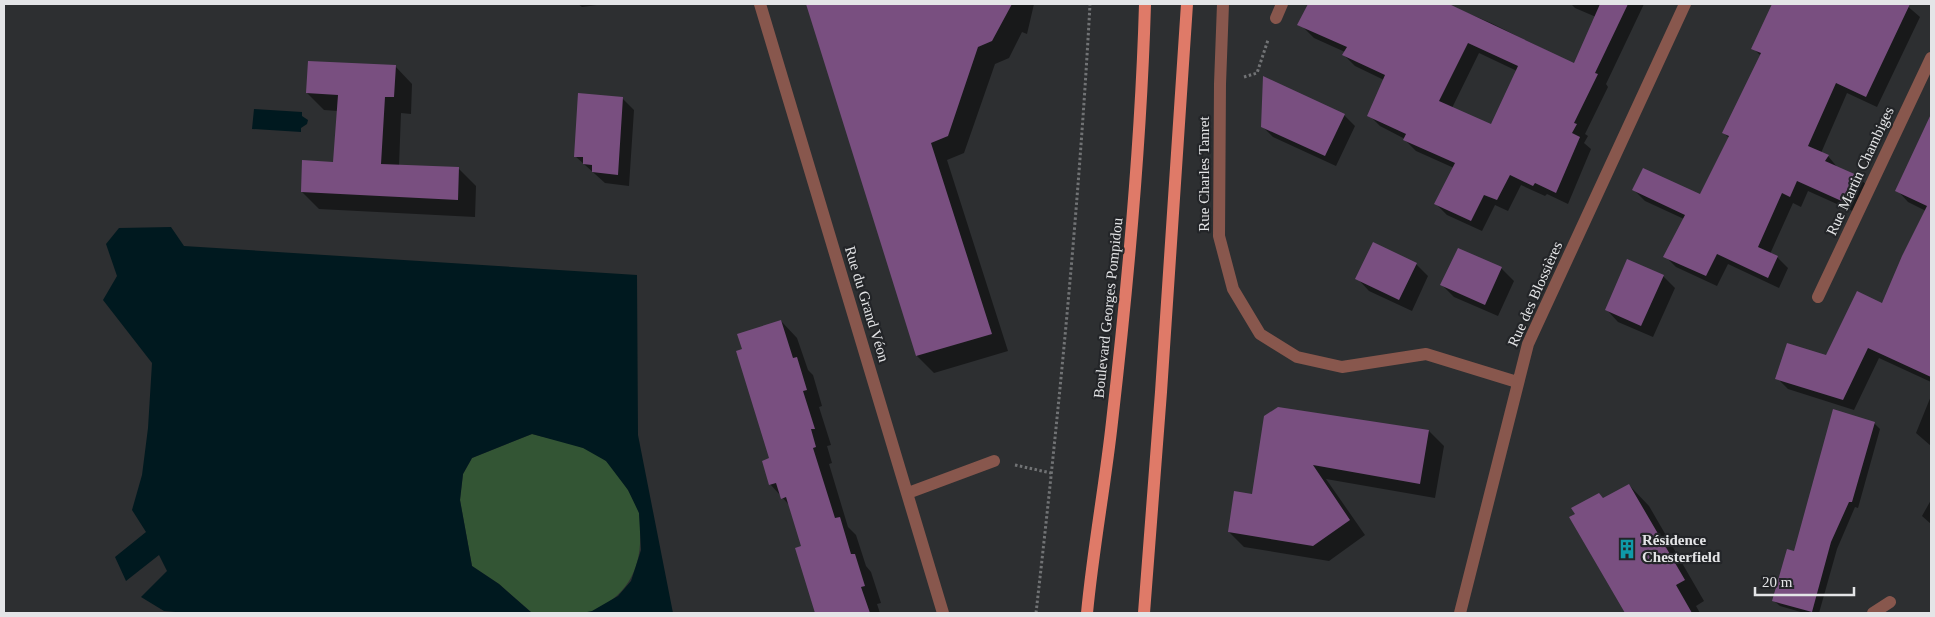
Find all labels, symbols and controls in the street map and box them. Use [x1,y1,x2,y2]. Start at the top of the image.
street label: Rue Martin Chambiges [1823,104,1897,238]
street label: Rue Charles Tanret [1196,116,1212,232]
street label: Boulevard Georges Pompidou [1091,216,1125,399]
street label: Rue des Blossières [1505,239,1565,349]
street label: Rue du Grand Véon [842,244,892,364]
place label: Résidence Chesterfield [1642,532,1721,565]
building icon: Résidence Chesterfield [1616,538,1638,560]
scale bar [1755,564,1854,596]
text: 20 m [1762,574,1793,590]

